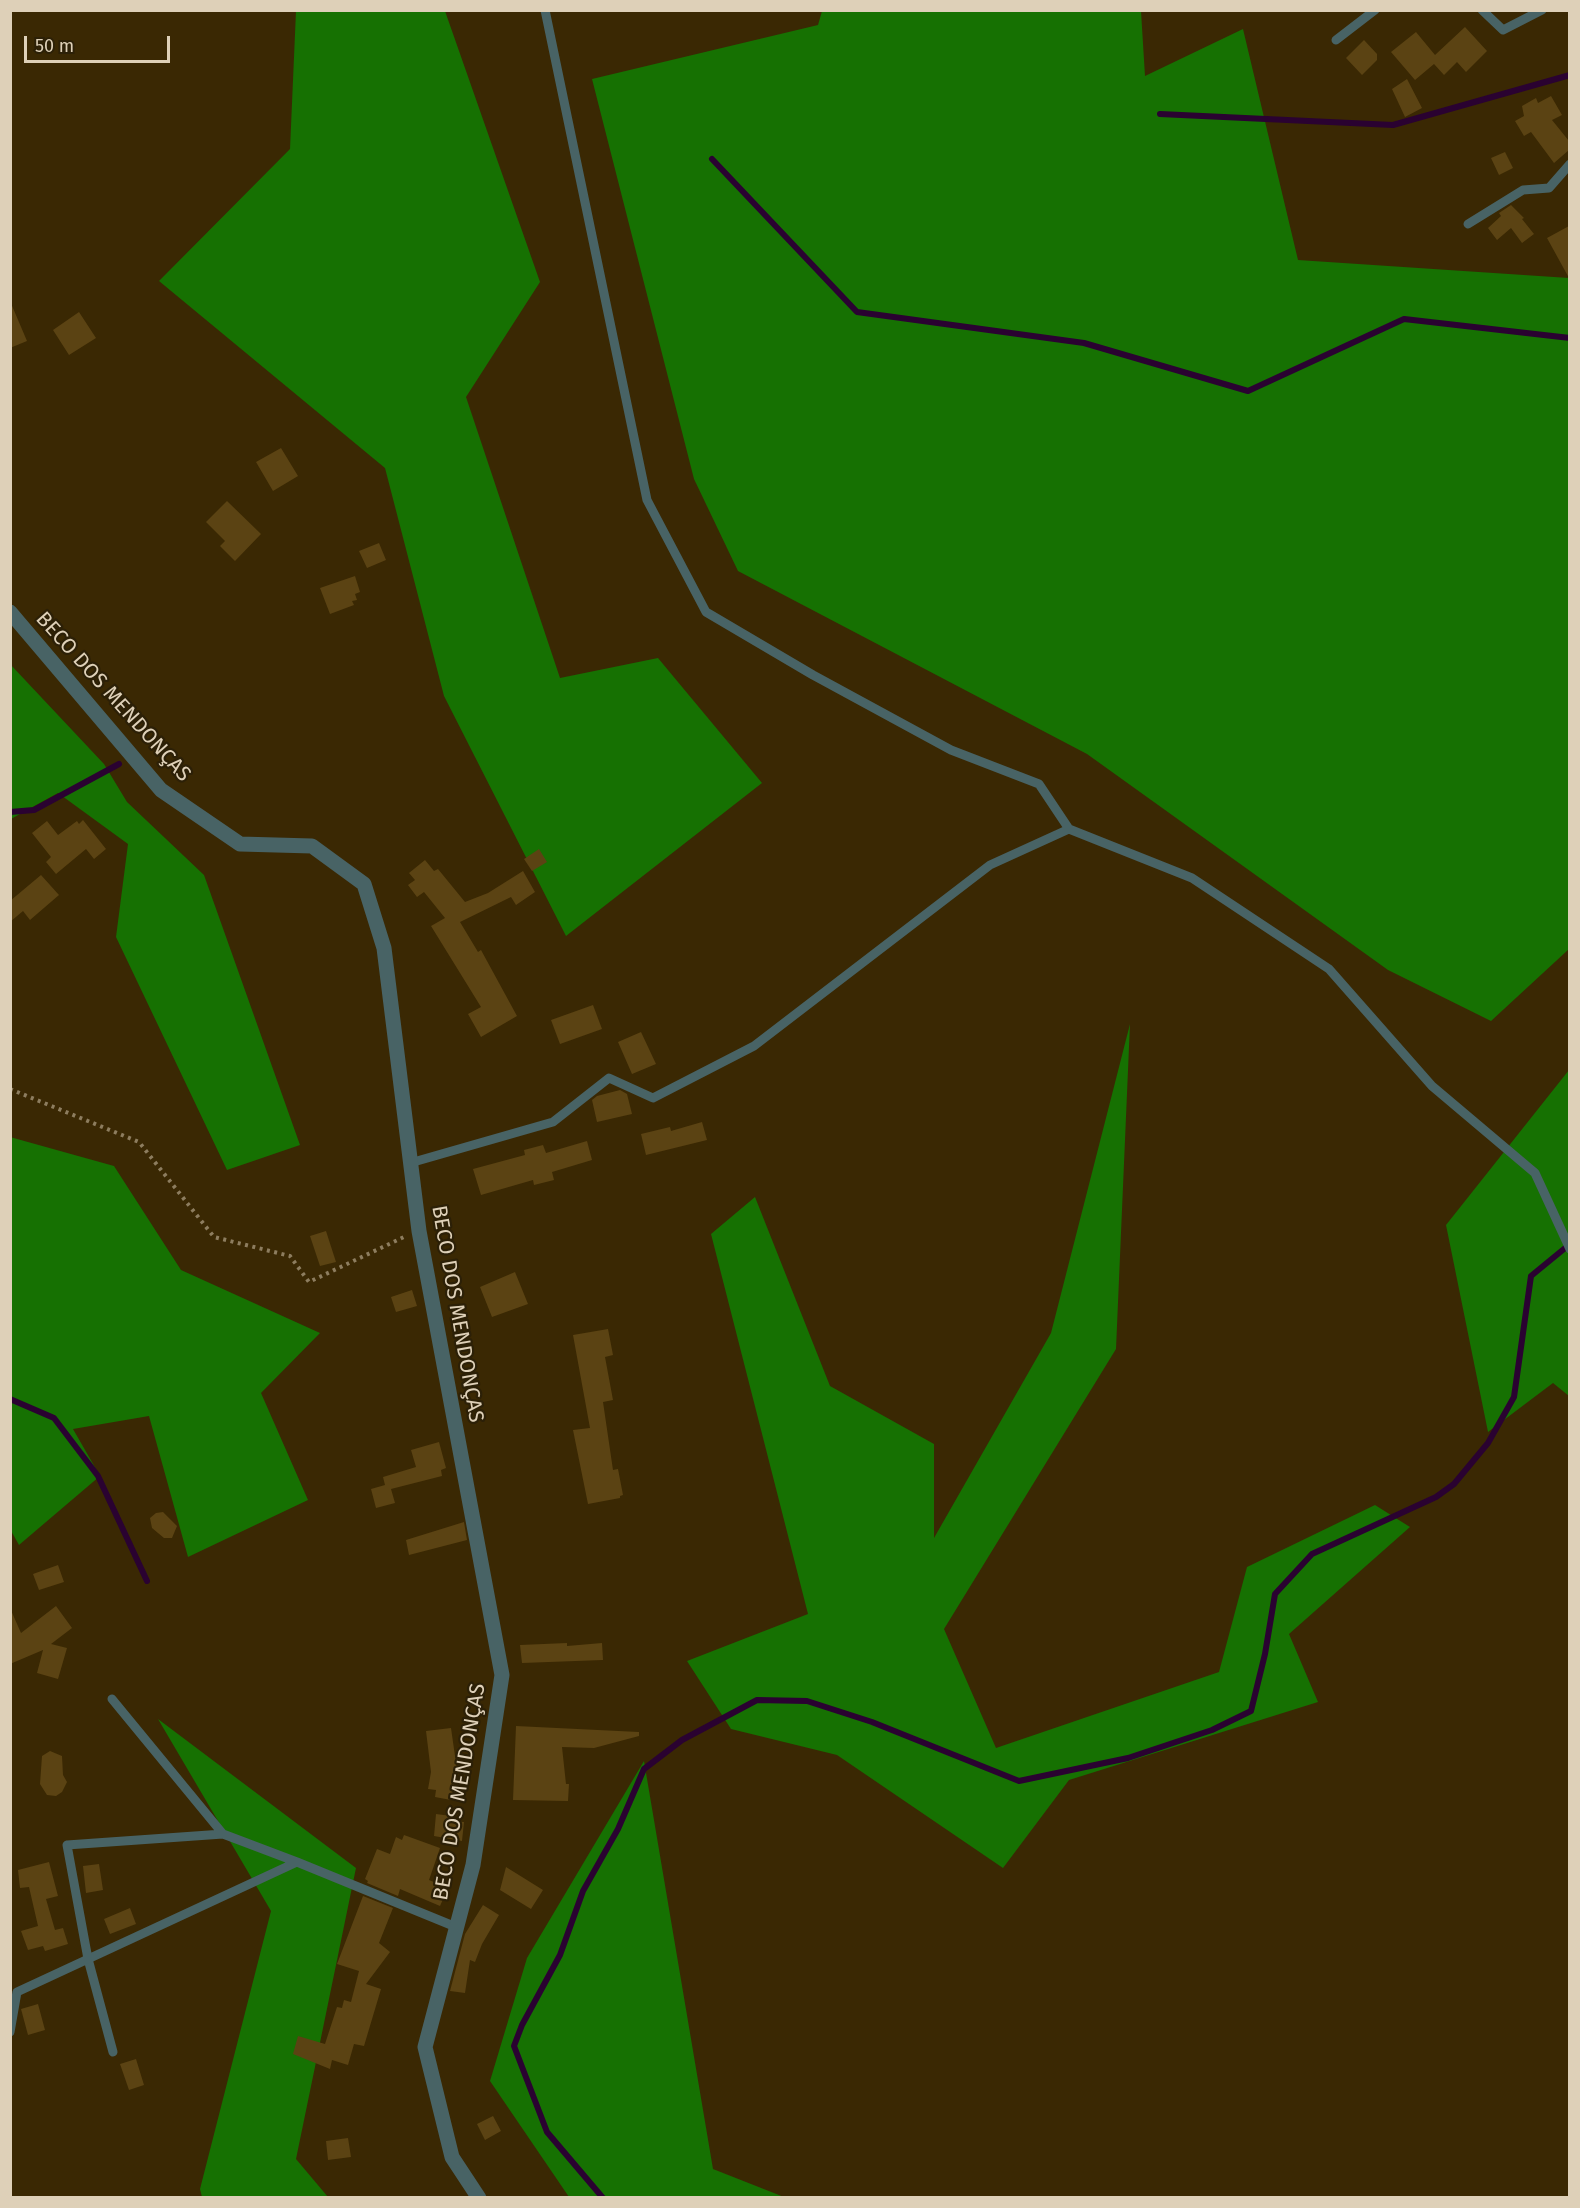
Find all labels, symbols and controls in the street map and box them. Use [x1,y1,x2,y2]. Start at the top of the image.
scale bar [27,24,172,62]
text: 50 m [35,35,74,57]
street label: BECO DOS MENDONÇAS [30,607,196,787]
street label: BECO DOS MENDONÇAS [426,1204,488,1424]
street label: BECO DOS MENDONÇAS [429,1682,491,1902]

